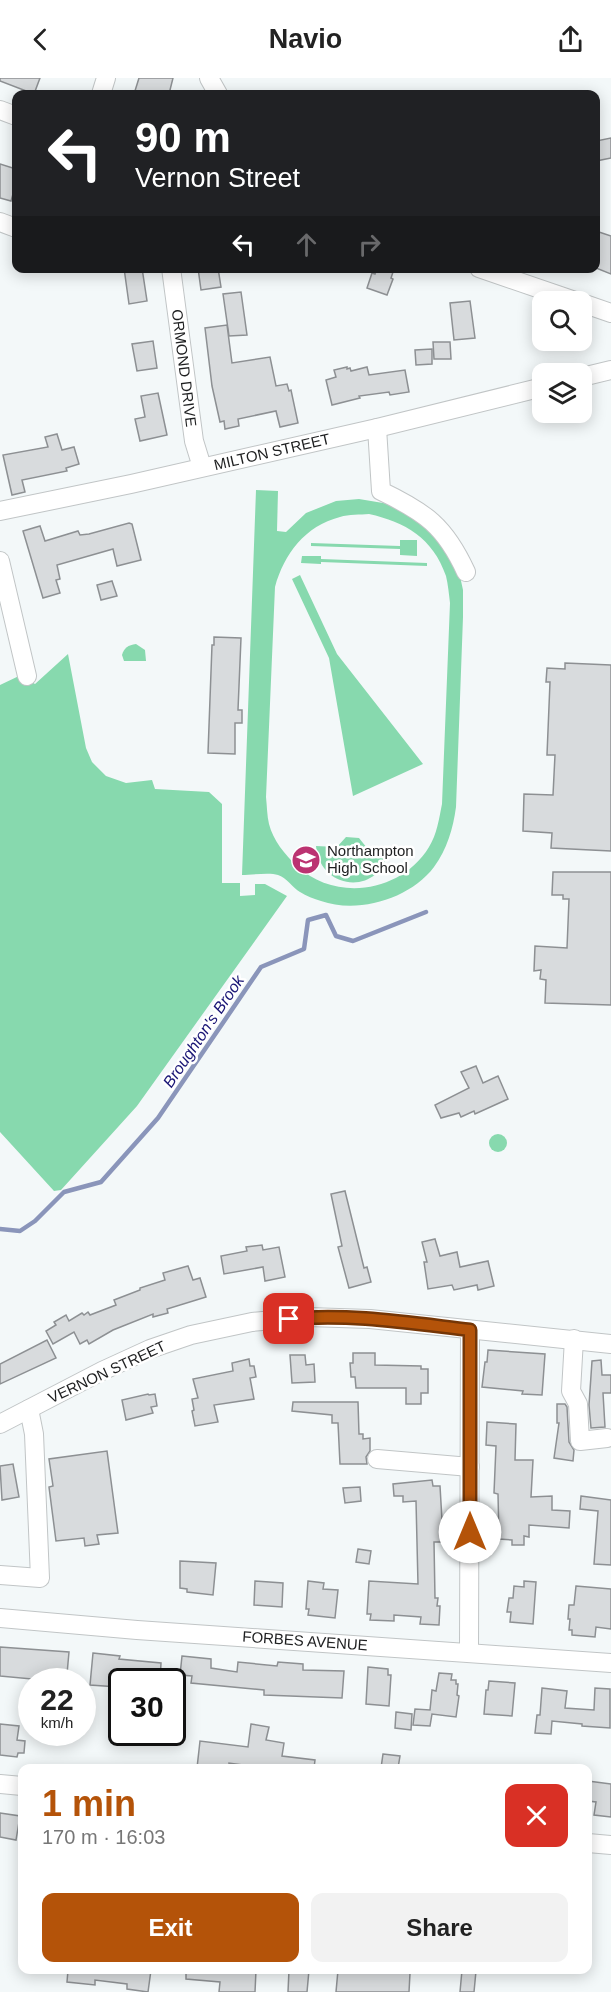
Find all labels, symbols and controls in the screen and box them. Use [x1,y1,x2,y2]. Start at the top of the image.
icon: back [24,23,57,56]
icon: share [554,23,587,56]
text: Navio [269,24,342,54]
icon: left [36,114,114,192]
text: 90 m [135,114,231,161]
text: Vernon Street [135,163,300,193]
icon: left [227,228,260,261]
icon: ahead [290,228,323,261]
icon: right [353,228,386,261]
map controls [532,291,592,423]
button: search [532,291,592,351]
street label: ORMOND DRIVE [169,308,200,428]
button: layers [532,363,592,423]
street label: MILTON STREET [212,430,332,473]
place label: Northampton High School [327,842,414,876]
school or university icon: Northampton High School [290,844,322,876]
water label: Broughton's Brook [160,971,248,1090]
pin [263,1293,314,1344]
icon: arrive [272,1302,305,1335]
street label: VERNON STREET [45,1337,168,1406]
position arrow [438,1500,502,1564]
street label: FORBES AVENUE [242,1628,368,1653]
speed limit sign: 30 [108,1668,186,1746]
text: 22 [40,1683,74,1716]
text: km/h [41,1714,73,1731]
text: 1 min [42,1783,136,1824]
button: close [505,1784,568,1847]
text: 170 m · 16:03 [42,1826,165,1848]
button: Exit [42,1893,299,1962]
button: Share [311,1893,568,1962]

